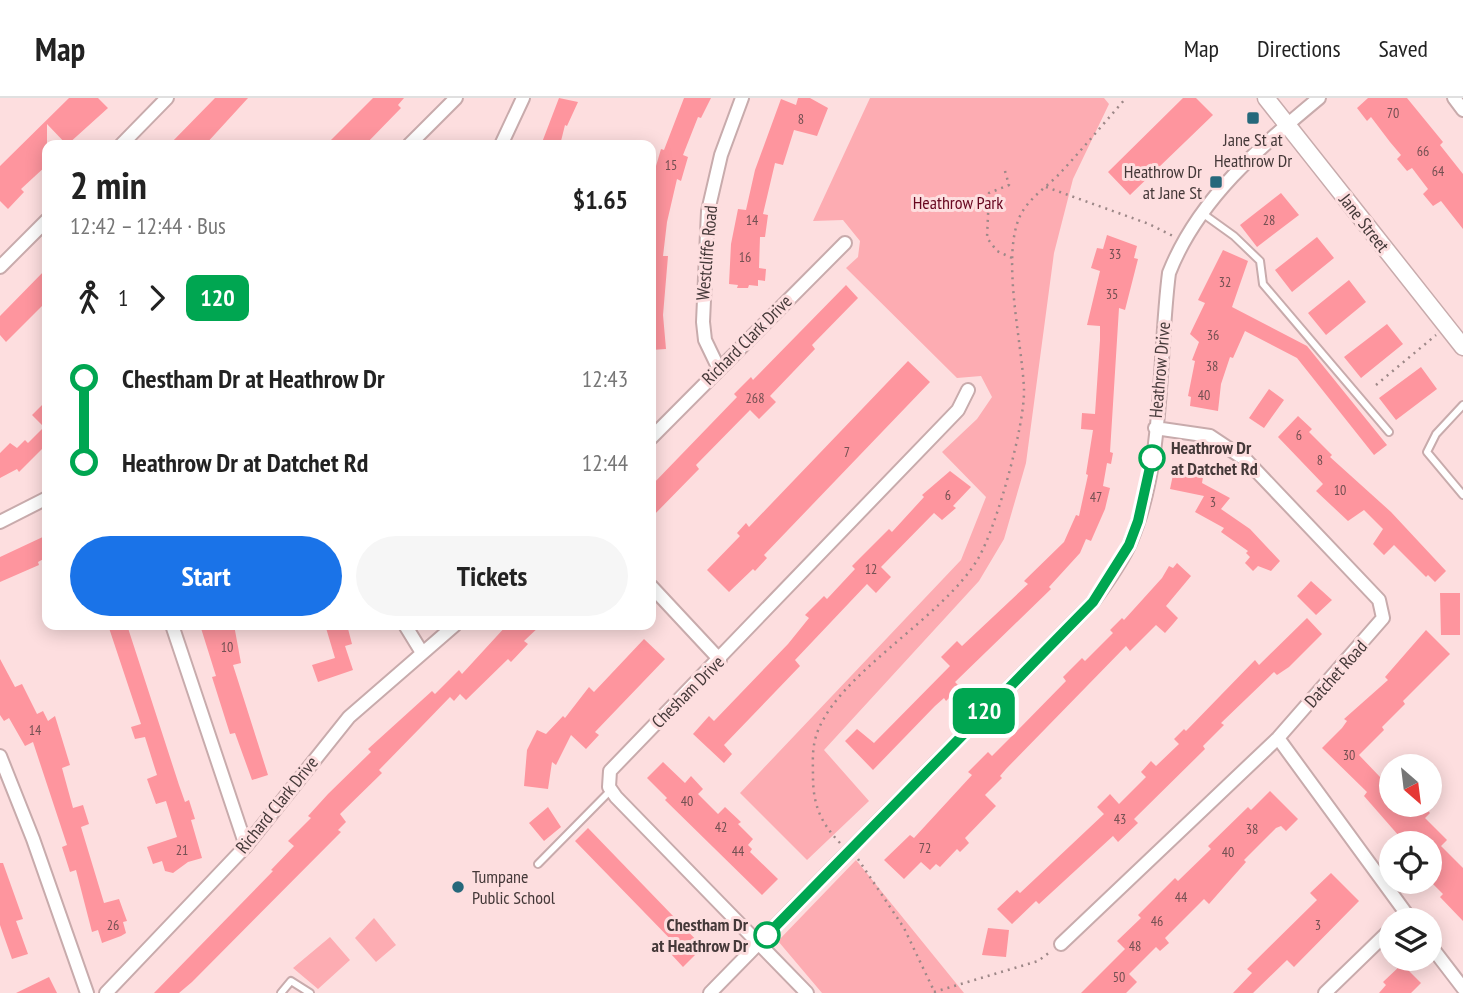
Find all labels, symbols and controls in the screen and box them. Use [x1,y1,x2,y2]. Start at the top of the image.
text: Map [35,27,85,70]
text: Map [1184,33,1219,64]
text: Directions [1257,33,1341,64]
text: Saved [1379,33,1428,64]
house number: 70 [1387,104,1399,122]
house number: 8 [798,110,804,128]
marker: Jane St at Heathrow Dr [1245,110,1261,126]
place label: Jane St at Heathrow Dr [1214,128,1292,172]
house number: 66 [1417,142,1429,160]
house number: 15 [665,156,677,174]
text: 2 min [70,160,147,209]
place label: Heathrow Dr at Jane St [1124,160,1202,204]
house number: 64 [1432,162,1445,180]
marker: Heathrow Dr at Jane St [1208,174,1224,190]
text: $1.65 [573,183,628,216]
street label: Jane Street [1334,188,1394,257]
park label: Heathrow Park [913,191,1003,214]
street label: Westcliffe Road [691,204,722,301]
text: 12:42 – 12:44 · Bus [70,211,226,240]
house number: 14 [746,211,759,229]
house number: 28 [1263,211,1275,229]
house number: 33 [1109,245,1121,263]
house number: 16 [739,248,751,266]
house number: 32 [1219,273,1231,291]
icon: walk [70,279,108,317]
icon: forward [138,279,176,317]
text: 120 [200,282,235,313]
text: 1 [118,283,128,312]
house number: 35 [1106,285,1118,303]
street label: Richard Clark Drive [697,290,797,390]
street label: Heathrow Drive [1144,321,1175,419]
house number: 36 [1207,326,1219,344]
house number: 38 [1206,357,1218,375]
text: Chestham Dr at Heathrow Dr [122,362,385,395]
text: 12:43 [582,364,628,393]
house number: 40 [1198,386,1210,404]
house number: 268 [746,389,764,407]
house number: 6 [1296,426,1302,444]
place label: Heathrow Dr at Datchet Rd [1171,436,1258,480]
house number: 7 [844,443,850,461]
marker: Heathrow Dr at Datchet Rd [1139,445,1165,471]
text: Heathrow Dr at Datchet Rd [122,446,368,479]
text: 12:44 [582,448,628,477]
house number: 8 [1317,451,1323,469]
house number: 10 [1334,481,1346,499]
house number: 6 [945,486,951,504]
house number: 47 [1090,488,1102,506]
house number: 3 [1210,493,1216,511]
button: Start [70,536,342,616]
button: Tickets [356,536,628,616]
house number: 12 [865,560,877,578]
street label: Datchet Road [1299,635,1372,712]
house number: 10 [221,638,233,656]
street label: Chesham Drive [647,651,729,733]
line badge: 120 [944,688,1024,734]
text: 120 [967,695,1001,726]
house number: 14 [29,721,42,739]
house number: 30 [1343,746,1355,764]
street label: Richard Clark Drive [230,751,323,858]
north arrow [1379,754,1442,817]
map controls [1379,754,1442,971]
house number: 40 [681,792,693,810]
house number: 43 [1114,810,1126,828]
house number: 42 [715,818,727,836]
house number: 38 [1246,820,1258,838]
button: locate [1379,831,1442,894]
house number: 72 [919,839,931,857]
house number: 21 [176,841,188,859]
house number: 44 [732,842,745,860]
house number: 40 [1222,843,1234,861]
place label: Tumpane Public School [472,865,556,909]
marker: Tumpane Public School [450,879,466,895]
house number: 44 [1175,888,1188,906]
button: layers [1379,908,1442,971]
house number: 46 [1151,912,1163,930]
place label: Chestham Dr at Heathrow Dr [651,913,749,957]
house number: 26 [107,916,119,934]
house number: 3 [1315,916,1321,934]
marker: Chestham Dr at Heathrow Dr [754,922,780,948]
house number: 48 [1129,937,1141,955]
house number: 50 [1113,968,1125,986]

